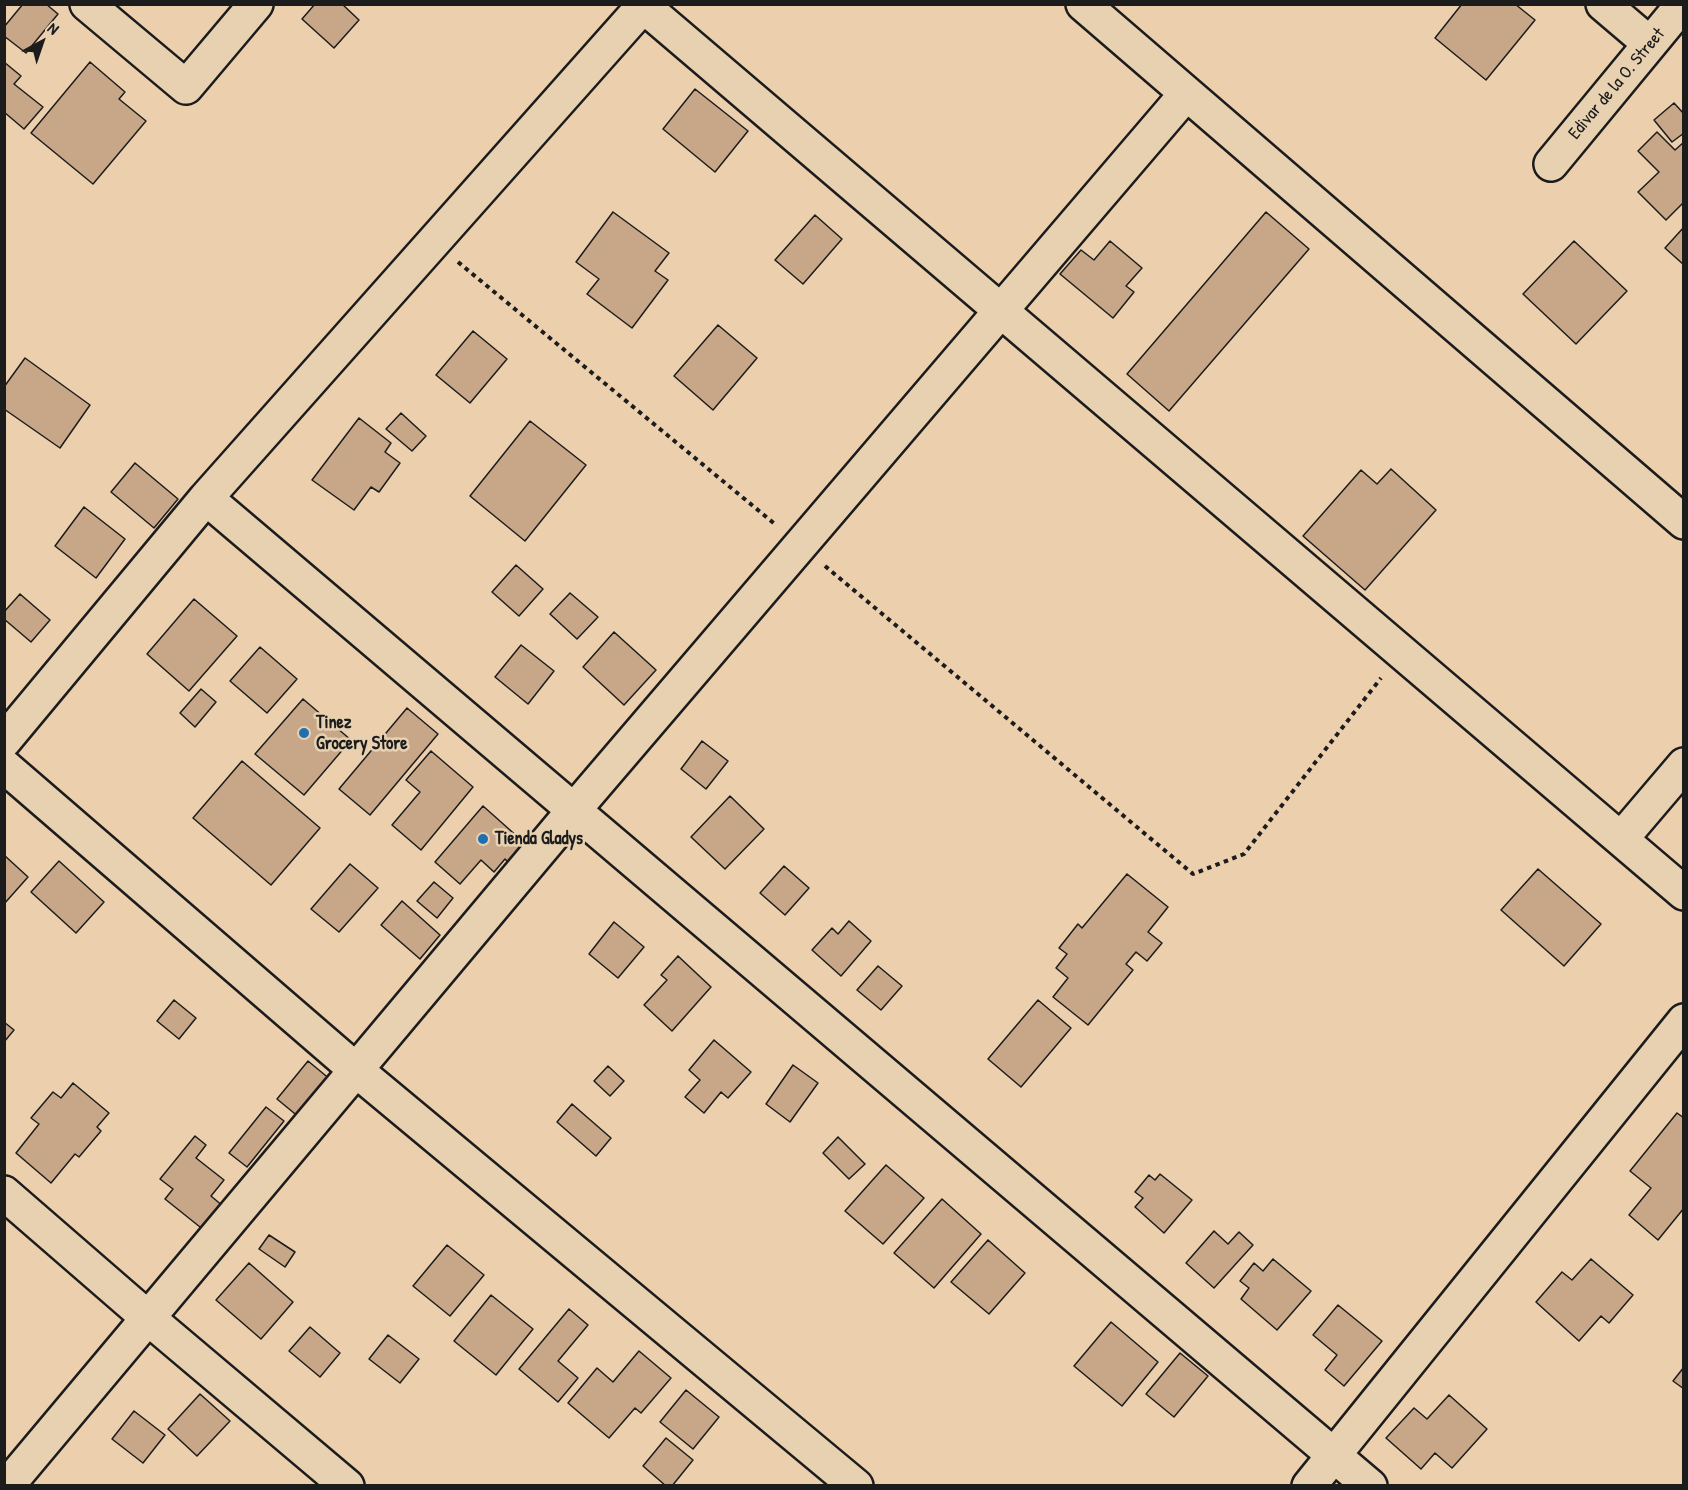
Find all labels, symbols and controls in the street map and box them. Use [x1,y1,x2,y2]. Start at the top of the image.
north arrow [12,12,72,72]
text: N [43,17,64,39]
street label: Edivar de la O. Street [1564,24,1670,144]
place label: Tinez Grocery Store [316,712,407,754]
marker: Tinez Grocery Store [297,726,311,740]
place label: Tienda Gladys [495,828,583,850]
marker: Tienda Gladys [476,832,490,846]

